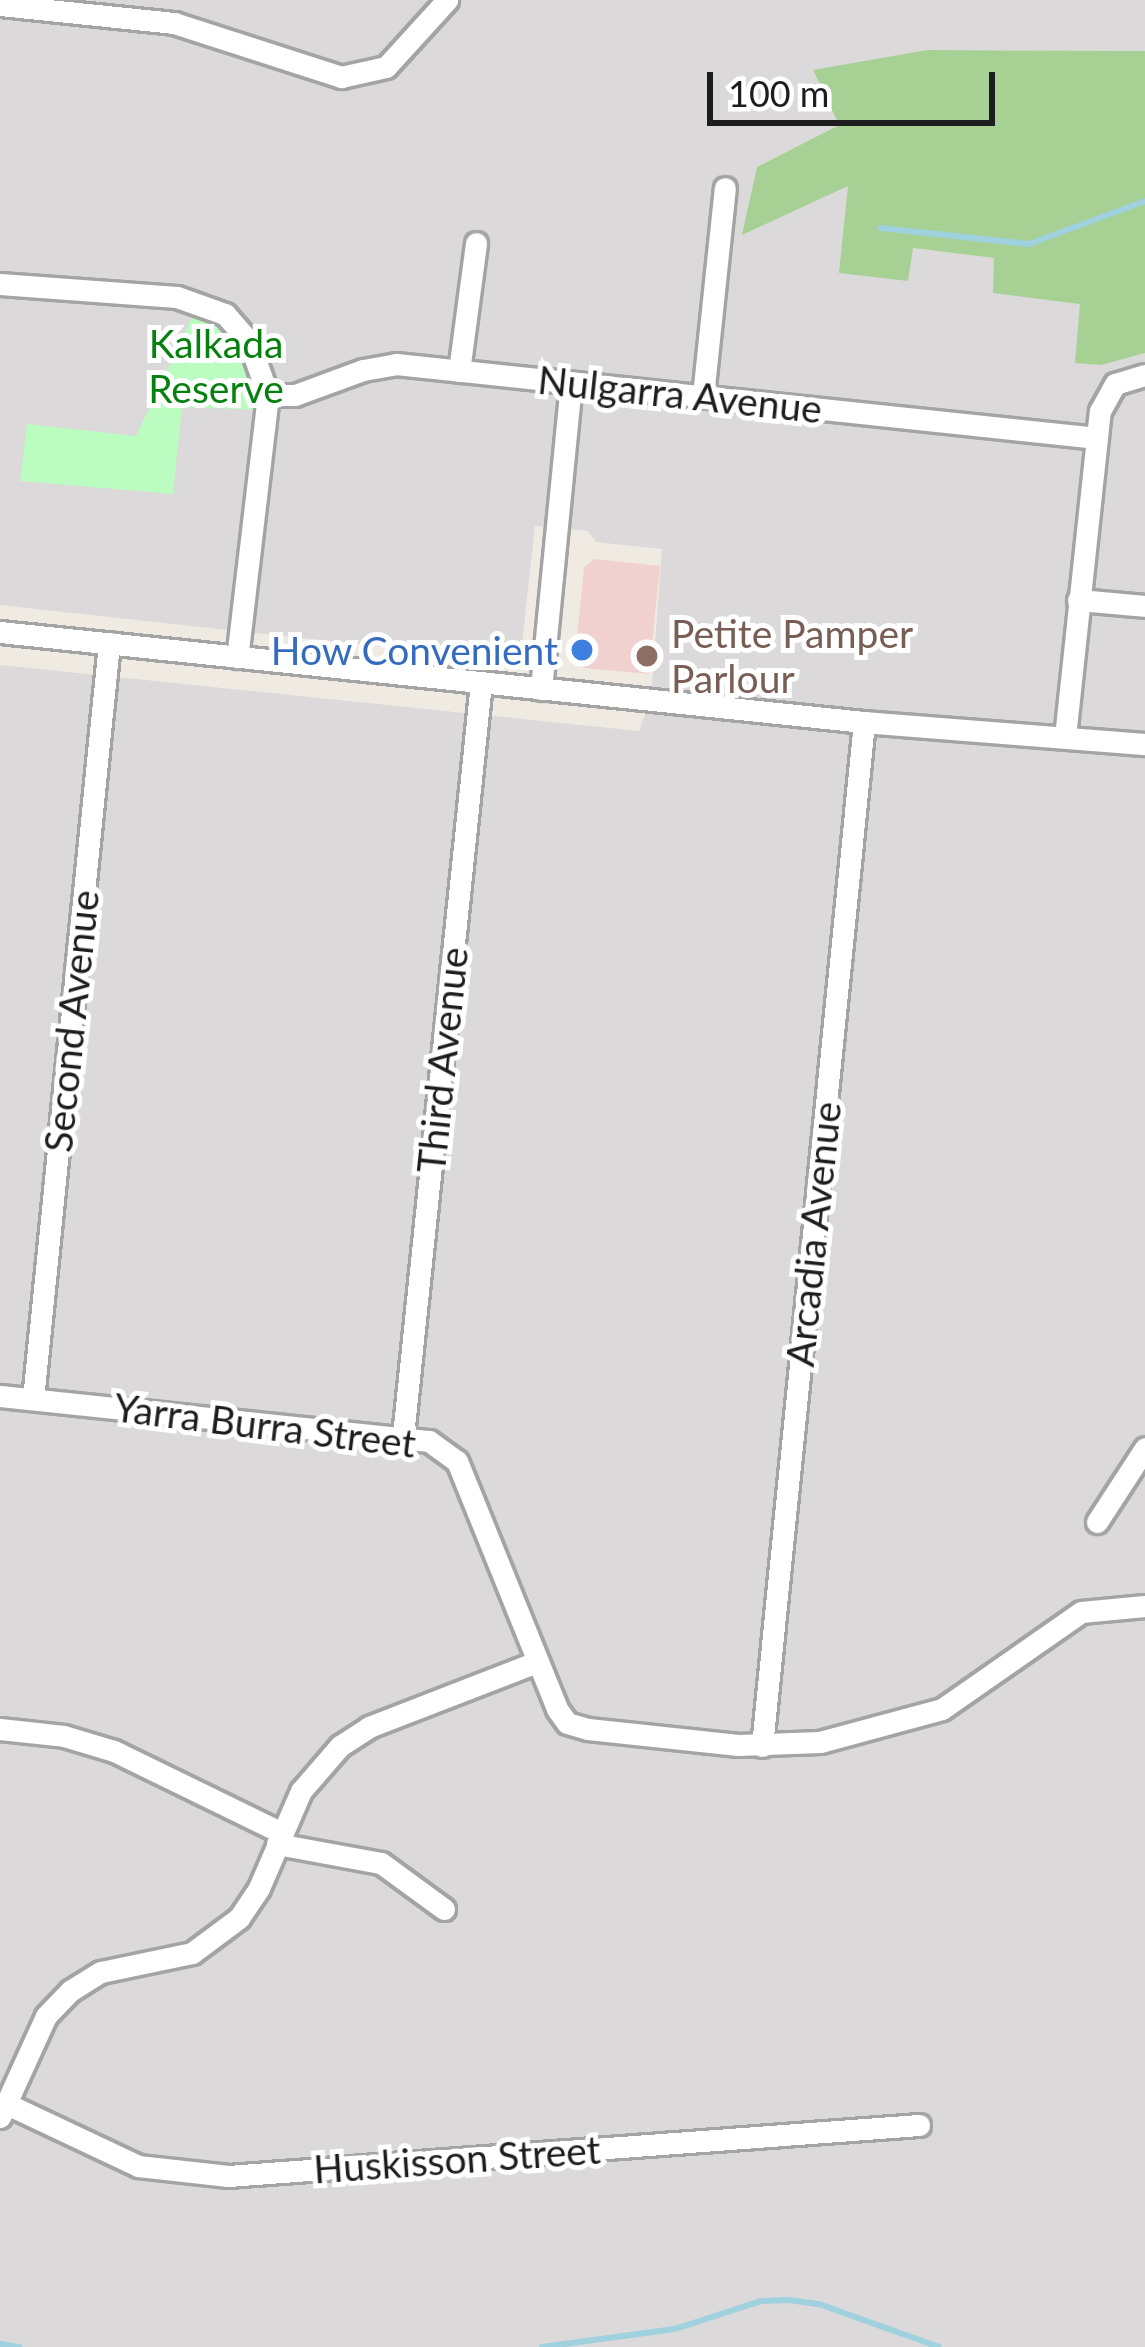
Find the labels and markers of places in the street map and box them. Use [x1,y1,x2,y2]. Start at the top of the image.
place label: Petite Pamper Parlour [671,611,913,702]
place label: How Convenient [270,627,558,673]
marker: How Convenient [569,637,595,663]
marker: Petite Pamper Parlour [634,643,660,669]

